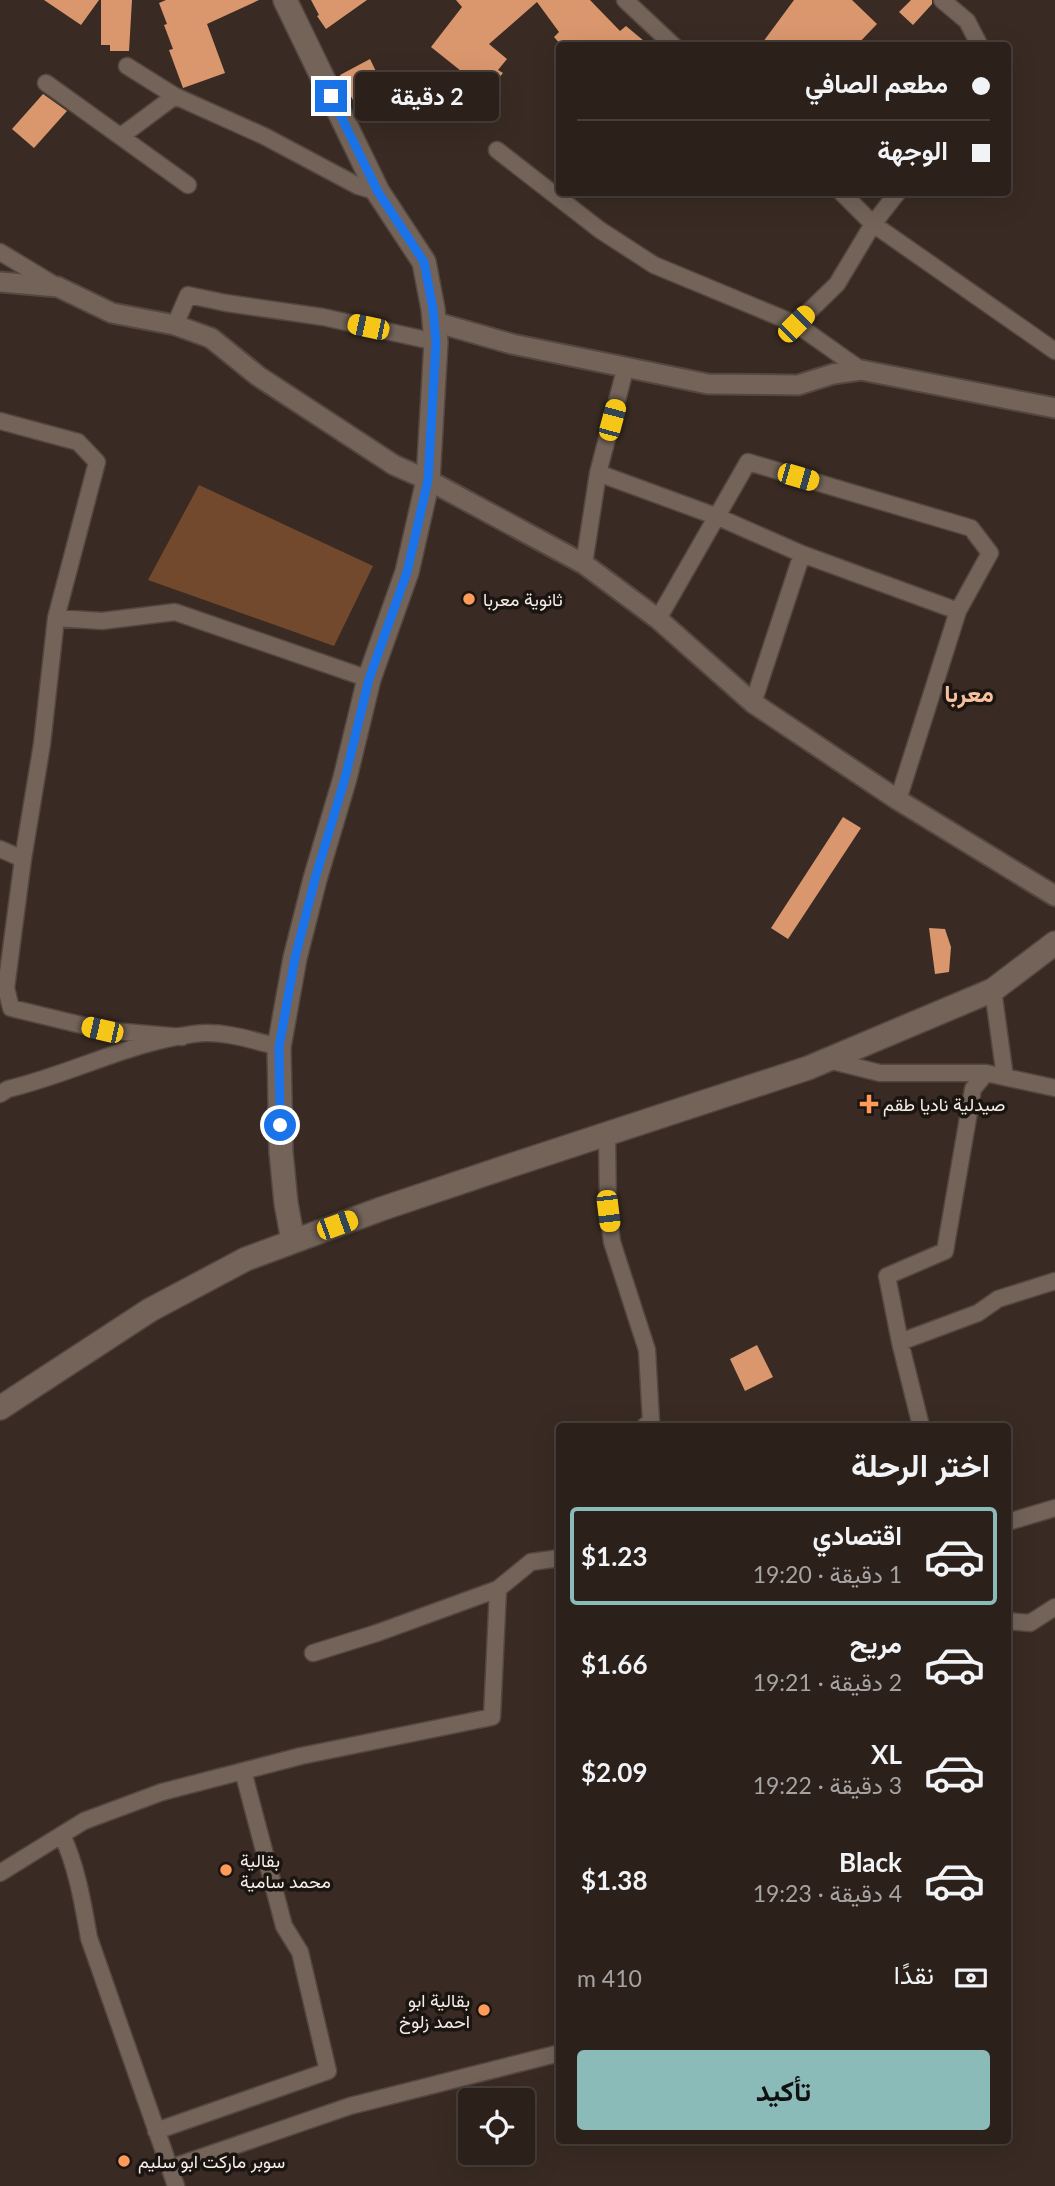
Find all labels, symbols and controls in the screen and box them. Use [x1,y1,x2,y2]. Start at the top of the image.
text: مطعم الصافي [805,67,948,99]
callout: 2 دقيقة [356,72,499,120]
route end [315,80,347,112]
text: 2 دقيقة [390,82,464,110]
text: الوجهة [877,134,948,166]
car [774,302,819,346]
car [346,312,391,342]
car [597,397,628,443]
car [775,461,822,493]
place label: ثانوية معربا [483,588,563,611]
marker: ثانوية معربا [461,591,477,607]
district label: معربا [944,678,994,709]
car [80,1015,125,1045]
place label: صيدلية ناديا طقم [883,1093,1005,1117]
marker: صيدلية ناديا طقم [861,1096,877,1112]
route start [264,1109,296,1141]
car [596,1189,621,1233]
car [314,1208,361,1242]
text: اختر الرحلة [851,1445,990,1484]
text: اقتصادي [813,1519,902,1551]
icon: car [923,1525,986,1588]
text: $1.23 [581,1540,648,1572]
text: 1 دقيقة · 19:20 [753,1560,902,1588]
text: مريح [850,1627,902,1659]
icon: car [923,1633,986,1696]
text: $1.66 [581,1648,648,1680]
text: 2 دقيقة · 19:21 [753,1668,902,1696]
text: XL [871,1738,902,1770]
icon: car [923,1741,986,1804]
text: $2.09 [581,1756,648,1788]
text: 3 دقيقة · 19:22 [753,1771,902,1799]
text: Black [839,1846,902,1878]
place label: بقالية محمد سامية [240,1849,331,1892]
icon: car [923,1849,986,1912]
marker: بقالية محمد سامية [218,1862,234,1878]
text: $1.38 [581,1864,648,1896]
text: 4 دقيقة · 19:23 [753,1879,902,1907]
text: نقدًا [894,1958,934,1990]
icon: cash [952,1959,990,1997]
text: 410 m [577,1964,642,1992]
place label: بقالية ابو احمد زلوخ [399,1989,470,2034]
marker: بقالية ابو احمد زلوخ [476,2002,492,2018]
button: تأكيد [577,2050,990,2130]
map controls [458,2088,535,2165]
button: locate [458,2088,535,2165]
place label: سوبر ماركت ابو سليم [138,2150,285,2174]
marker: سوبر ماركت ابو سليم [116,2153,132,2169]

